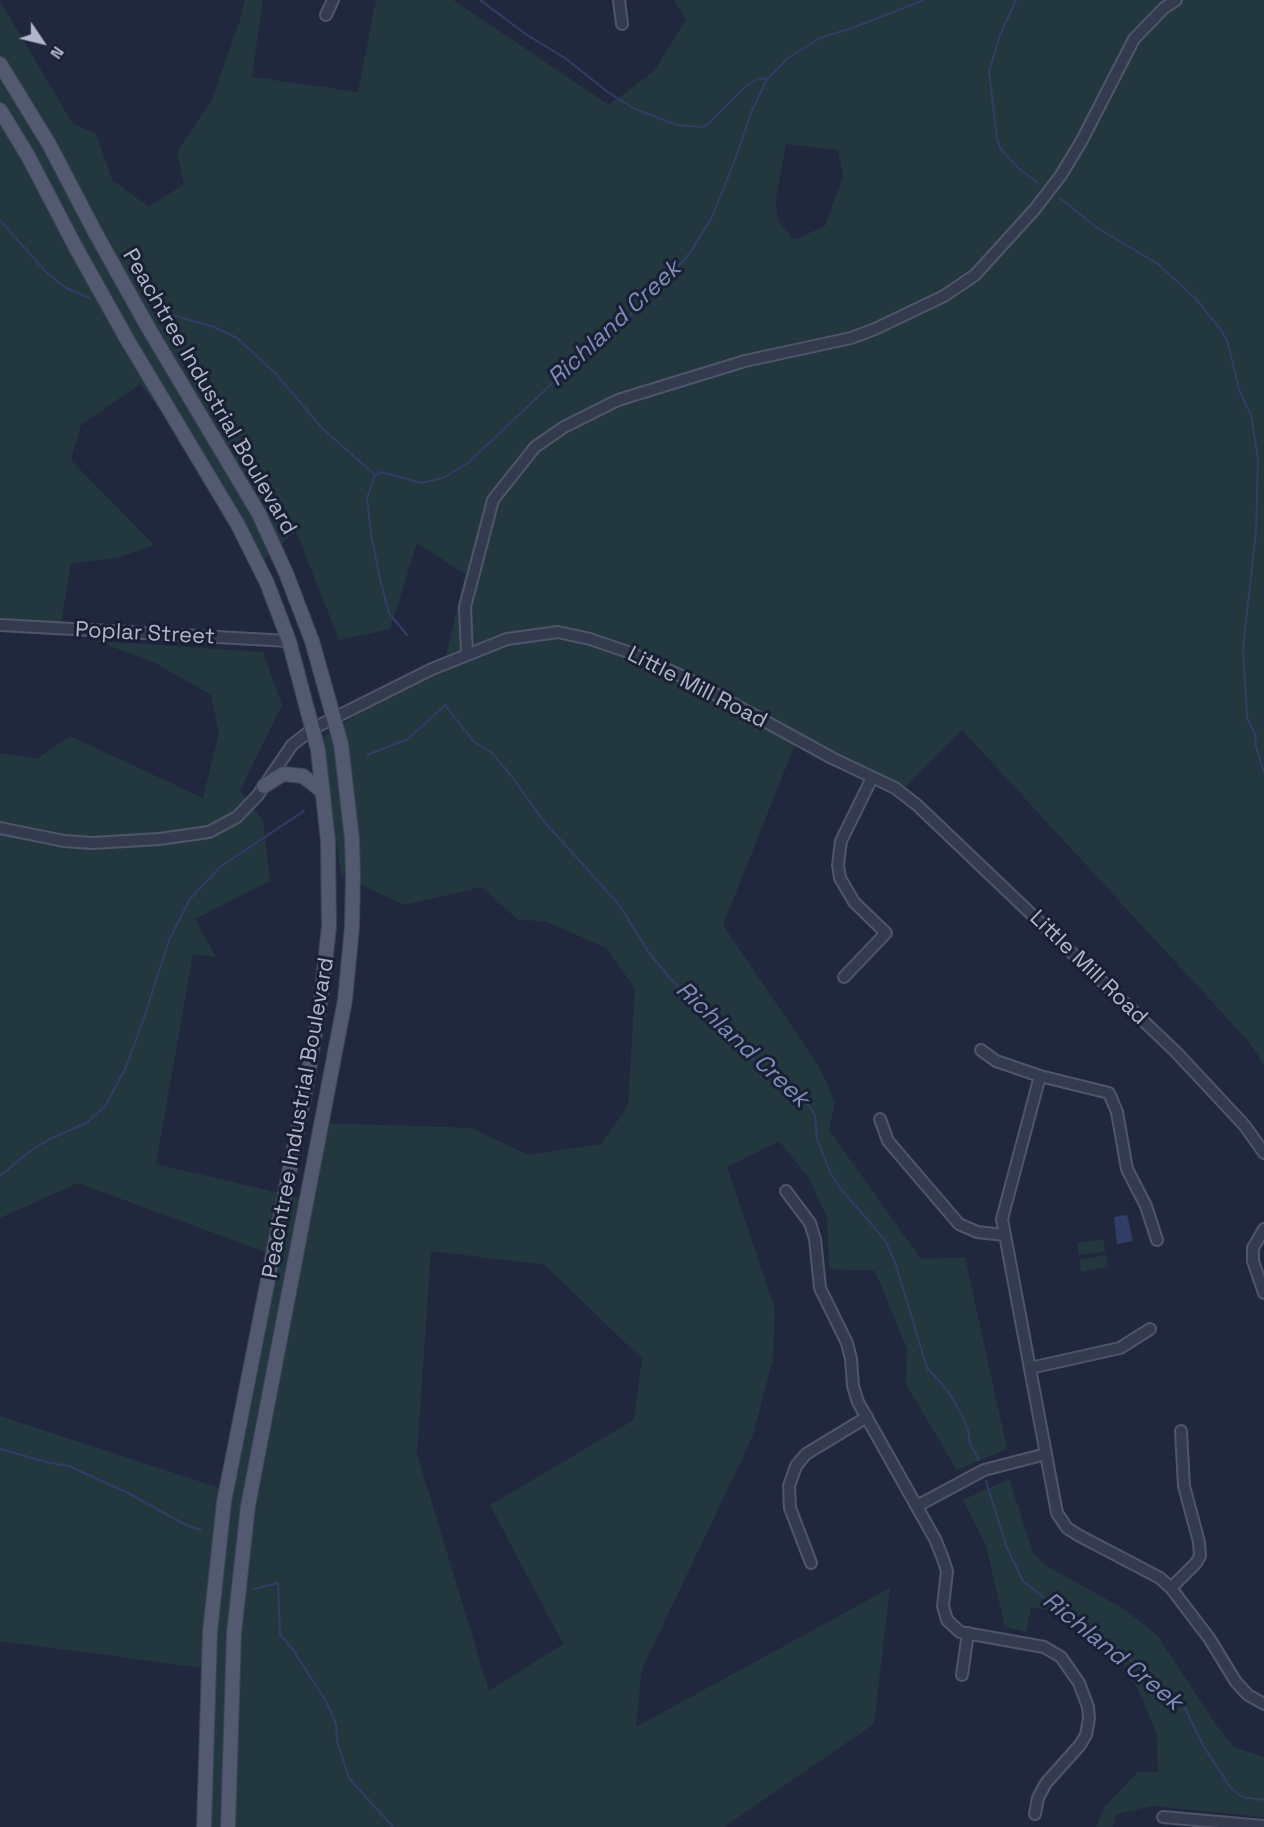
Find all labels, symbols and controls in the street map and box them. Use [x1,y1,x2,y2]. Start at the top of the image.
north arrow [12,12,72,72]
text: N [45,42,69,63]
street label: Peachtree Industrial Boulevard [116,244,302,540]
water label: Richland Creek [542,255,688,393]
street label: Poplar Street [74,617,216,651]
street label: Little Mill Road [623,641,771,735]
street label: Little Mill Road [1024,905,1152,1031]
street label: Peachtree Industrial Boulevard [258,955,340,1281]
water label: Richland Creek [669,976,815,1114]
water label: Richland Creek [1036,1587,1188,1717]

